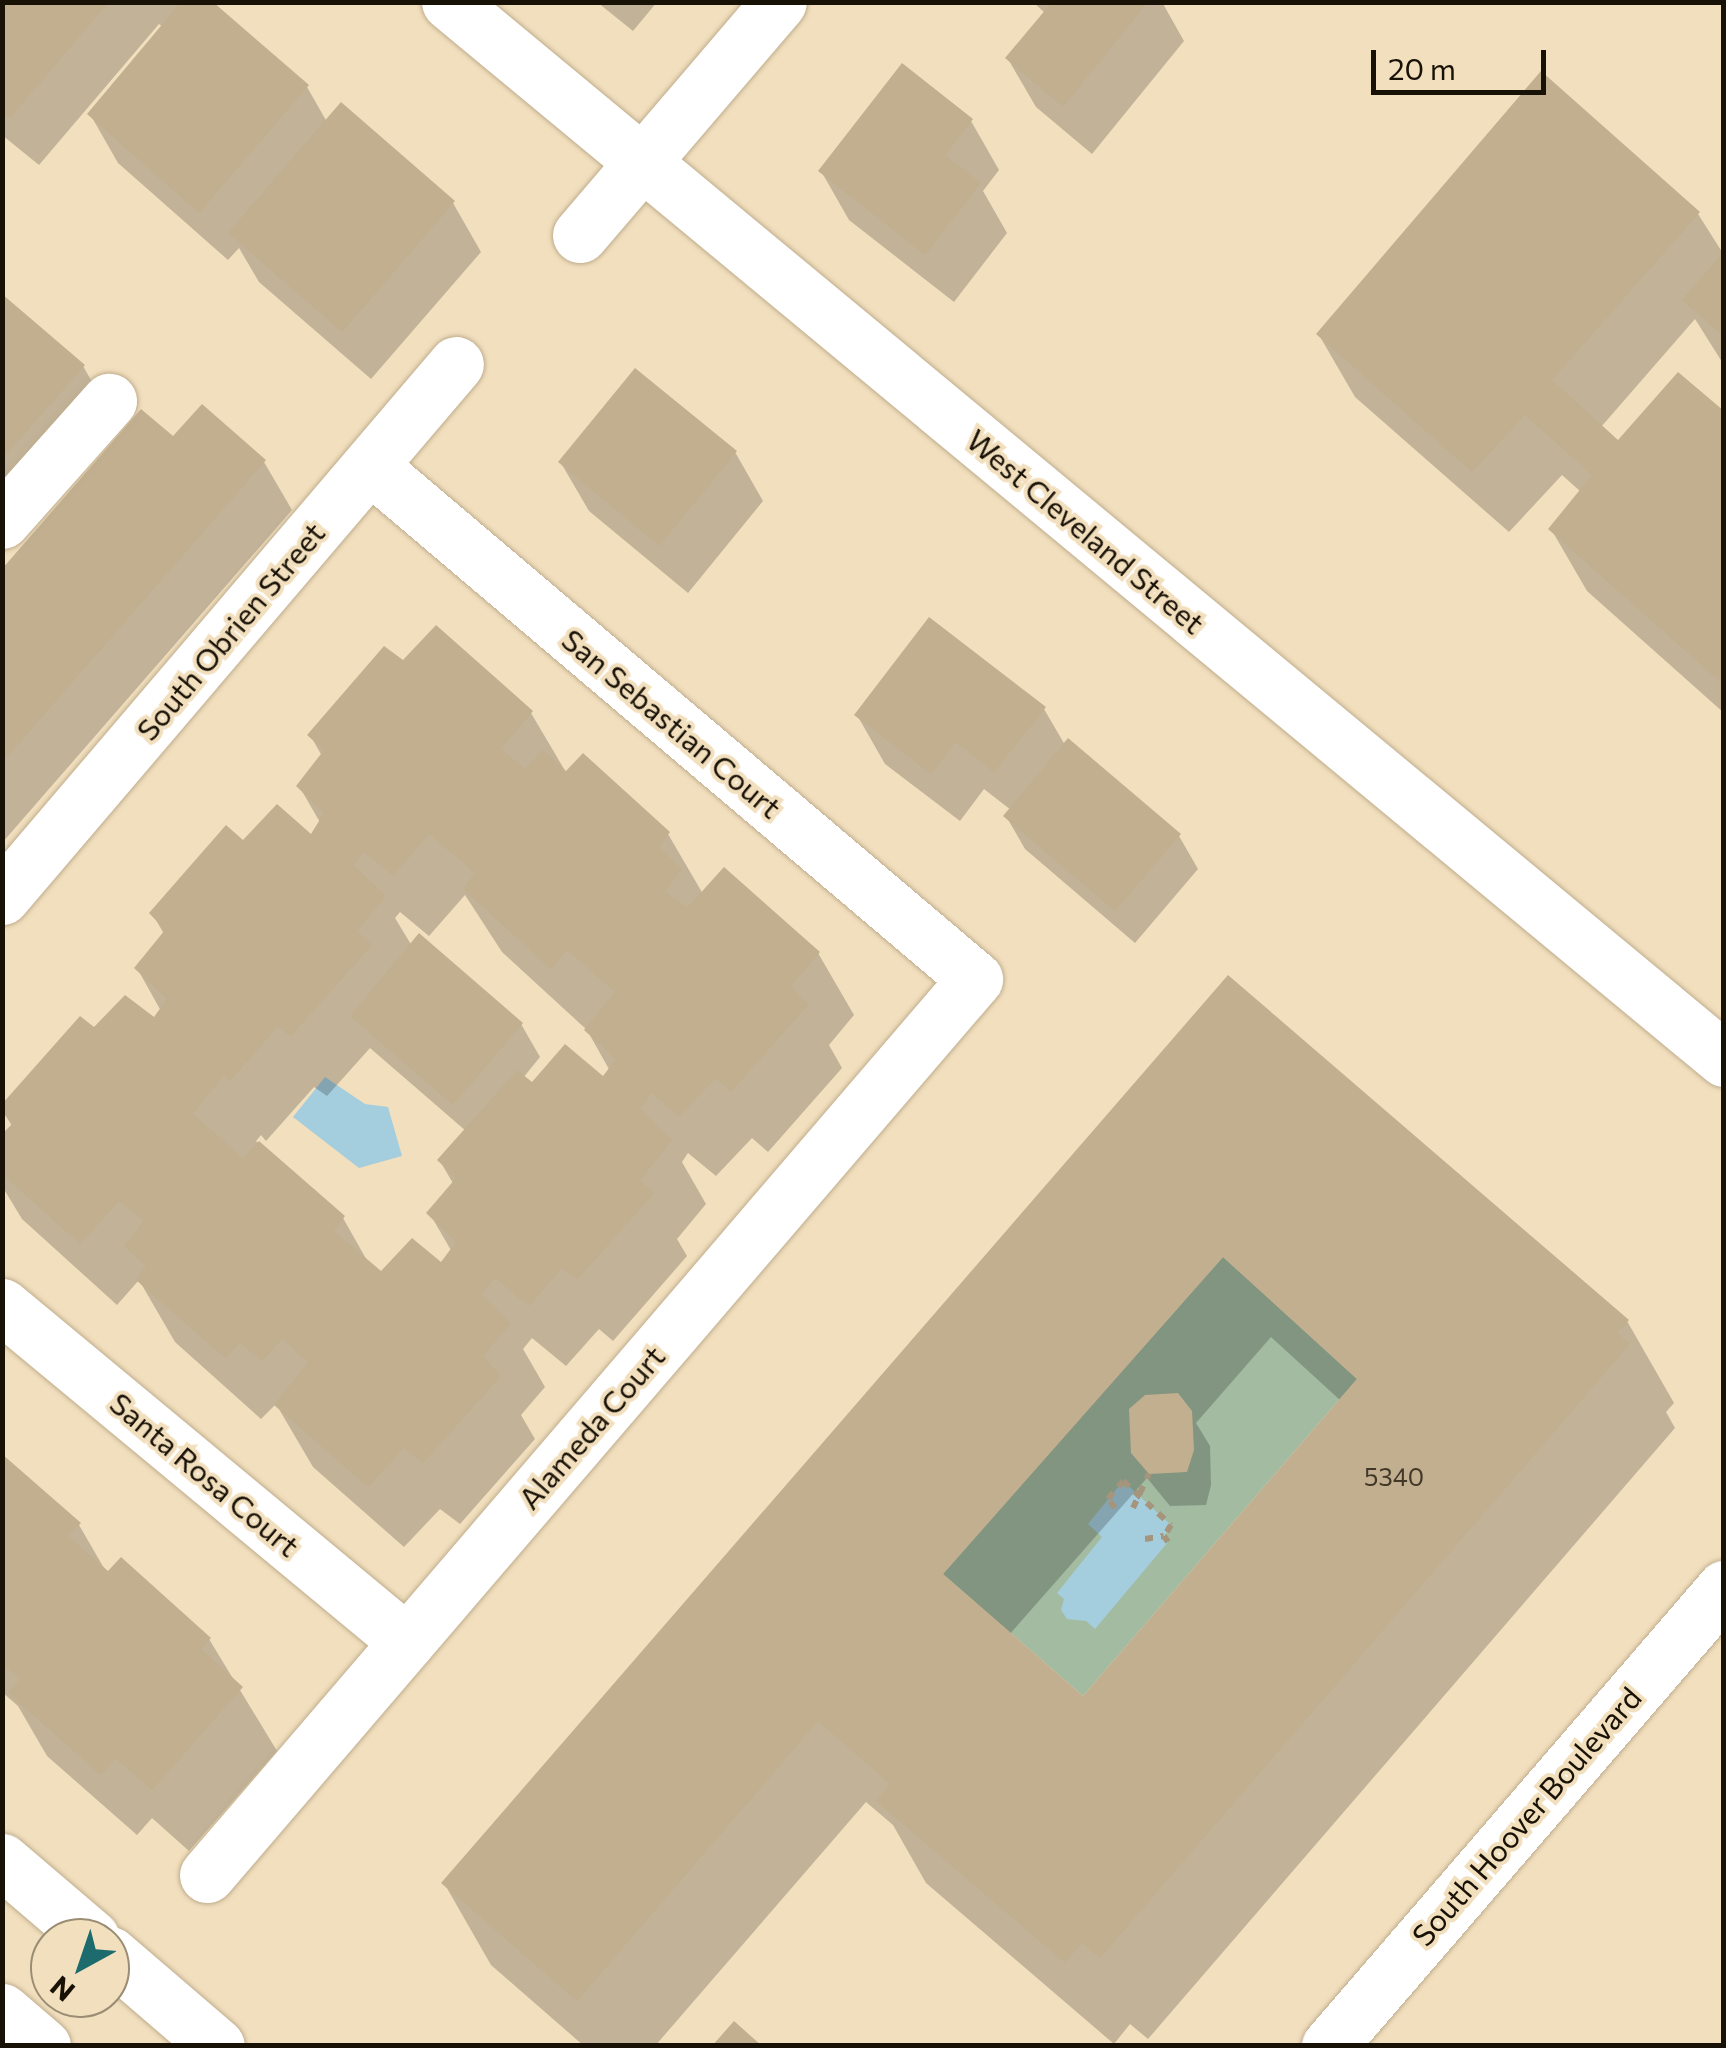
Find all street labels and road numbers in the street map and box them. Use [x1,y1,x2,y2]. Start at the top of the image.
street label: West Cleveland Street [960,421,1212,641]
street label: South Obrien Street [128,515,332,747]
street label: San Sebastian Court [555,621,789,825]
street label: Alameda Court [510,1338,672,1516]
street label: Santa Rosa Court [103,1385,307,1563]
street label: South Hoover Boulevard [1404,1680,1648,1952]

